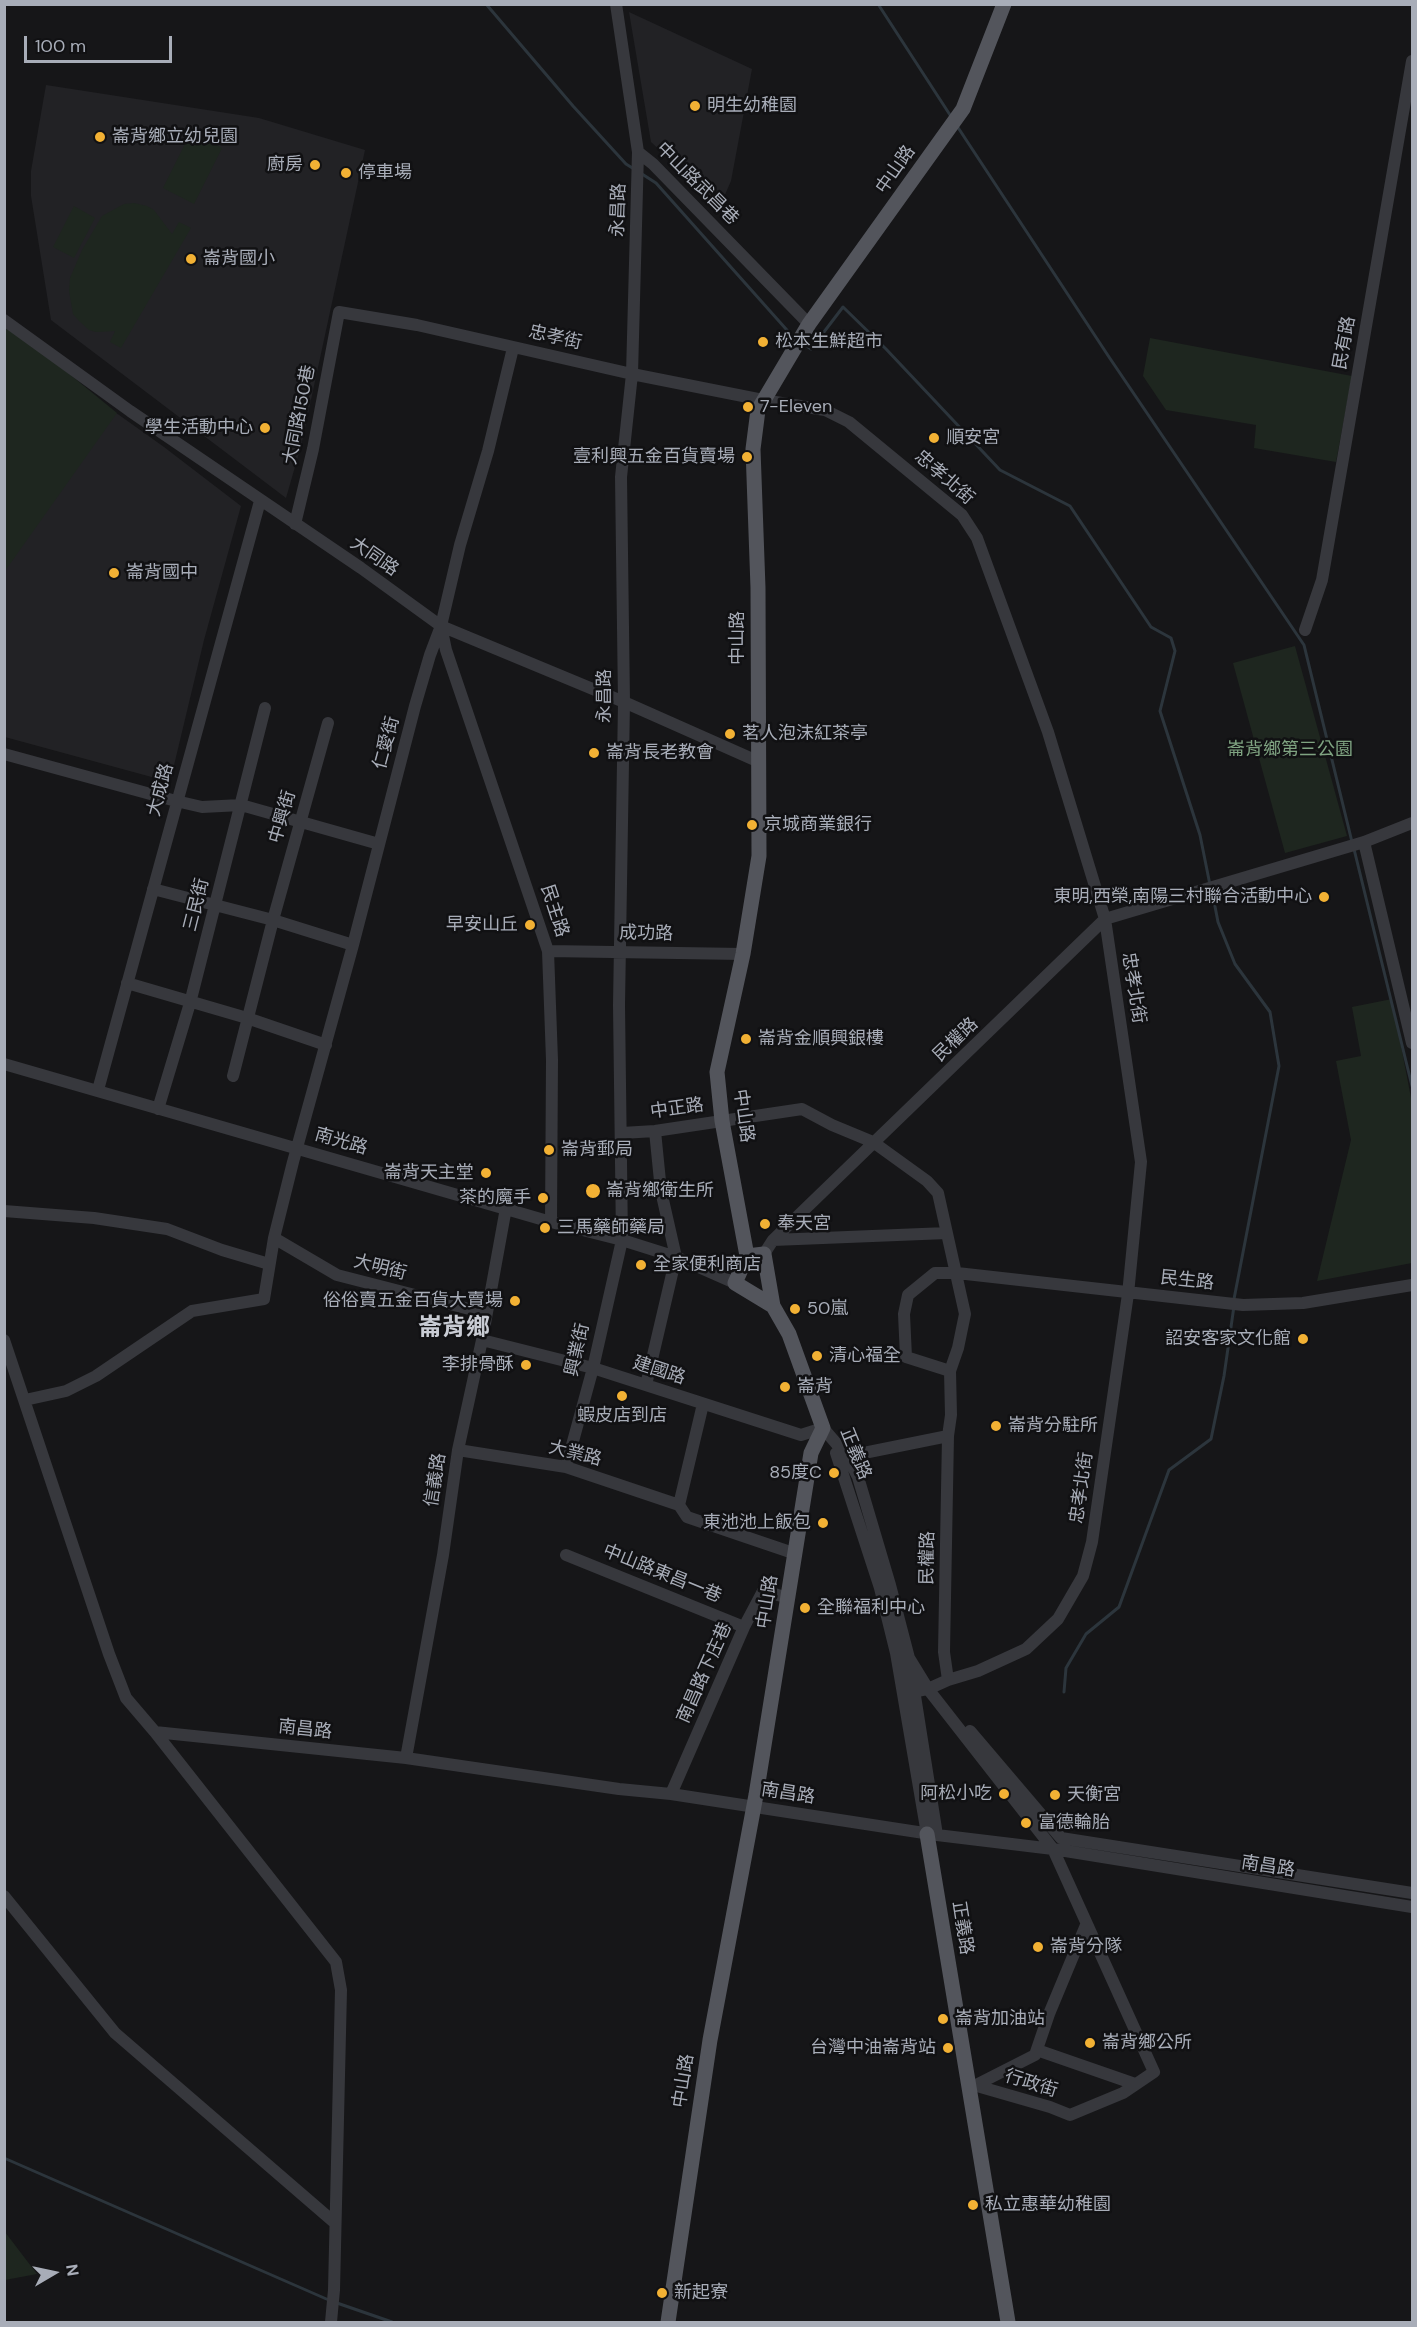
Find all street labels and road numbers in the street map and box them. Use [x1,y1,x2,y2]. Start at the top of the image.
street label: 中山路武昌巷 [651,138,743,230]
street label: 中山路 [872,142,920,198]
street label: 永昌路 [607,183,631,237]
street label: 民有路 [1330,315,1360,371]
street label: 忠孝街 [526,321,584,355]
street label: 大同路150巷 [280,363,320,467]
street label: 忠孝北街 [910,446,978,510]
street label: 大同路 [346,533,402,581]
street label: 中山路 [727,611,749,665]
street label: 永昌路 [594,669,616,723]
street label: 仁愛街 [370,714,404,772]
street label: 大成路 [144,761,178,819]
street label: 中興街 [265,788,301,846]
street label: 三民街 [180,876,214,934]
street label: 民主路 [535,882,573,940]
street label: 成功路 [619,923,673,945]
street label: 忠孝北街 [1117,951,1149,1025]
street label: 民權路 [929,1013,983,1067]
street label: 中山路 [729,1088,757,1144]
street label: 中正路 [649,1095,705,1123]
street label: 南光路 [312,1124,370,1160]
street label: 大明街 [351,1251,409,1285]
street label: 民生路 [1159,1267,1215,1295]
street label: 興業街 [561,1321,595,1379]
street label: 建國路 [630,1352,688,1390]
street label: 正義路 [835,1425,875,1483]
street label: 大業路 [546,1437,604,1471]
street label: 忠孝北街 [1066,1451,1098,1525]
street label: 信義路 [421,1452,451,1508]
street label: 民權路 [917,1531,939,1585]
street label: 中山路東昌一巷 [600,1540,724,1608]
street label: 中山路 [753,1574,783,1630]
street label: 南昌路下庄巷 [673,1619,737,1727]
street label: 南昌路 [277,1716,333,1744]
street label: 南昌路 [760,1779,816,1809]
street label: 南昌路 [1240,1852,1296,1882]
street label: 正義路 [947,1900,977,1956]
street label: 中山路 [669,2053,699,2109]
street label: 行政街 [1002,2066,1060,2102]

